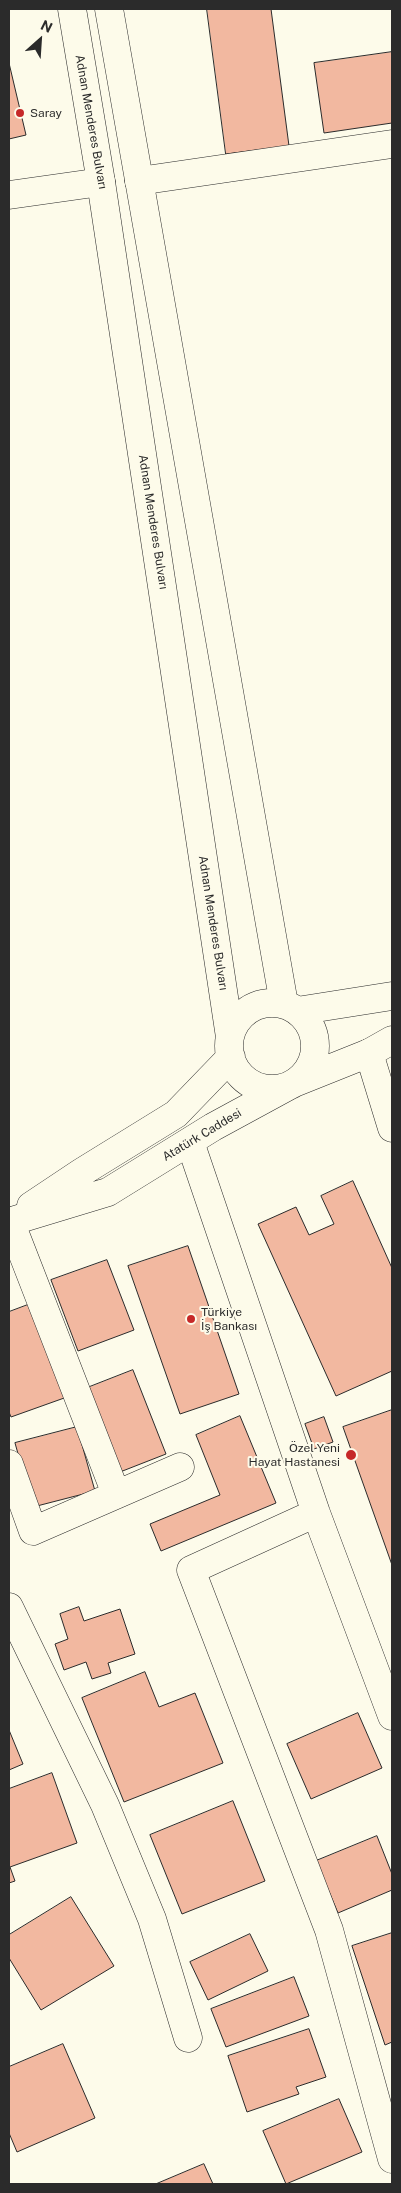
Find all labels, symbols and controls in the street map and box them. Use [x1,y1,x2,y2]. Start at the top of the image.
north arrow [15,15,65,65]
text: N [38,17,55,36]
street label: Adnan Menderes Bulvarı [72,54,110,190]
place label: Saray [30,106,62,120]
marker: Saray [14,107,26,119]
street label: Adnan Menderes Bulvarı [135,454,171,590]
street label: Adnan Menderes Bulvarı [195,855,231,991]
street label: Atatürk Caddesi [160,1106,244,1164]
place label: Türkiye İş Bankası [201,1305,257,1333]
marker: Türkiye İş Bankası [185,1313,197,1325]
place label: Özel Yeni Hayat Hastanesi [249,1441,340,1469]
marker: Özel Yeni Hayat Hastanesi [344,1448,358,1462]

